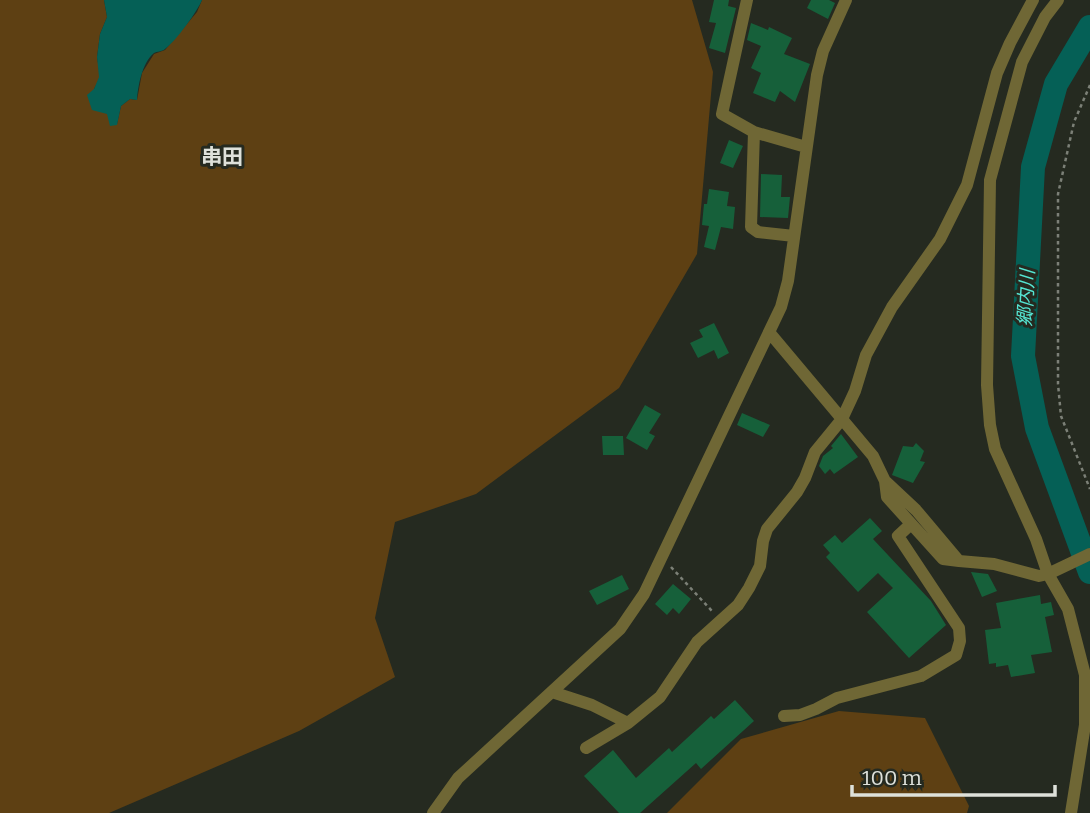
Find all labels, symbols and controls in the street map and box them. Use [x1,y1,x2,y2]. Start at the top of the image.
district label: 串田 [201,144,243,170]
water label: 郷内川 [1013,267,1039,327]
scale bar [852,754,1055,798]
text: 100 m [862,765,922,791]

